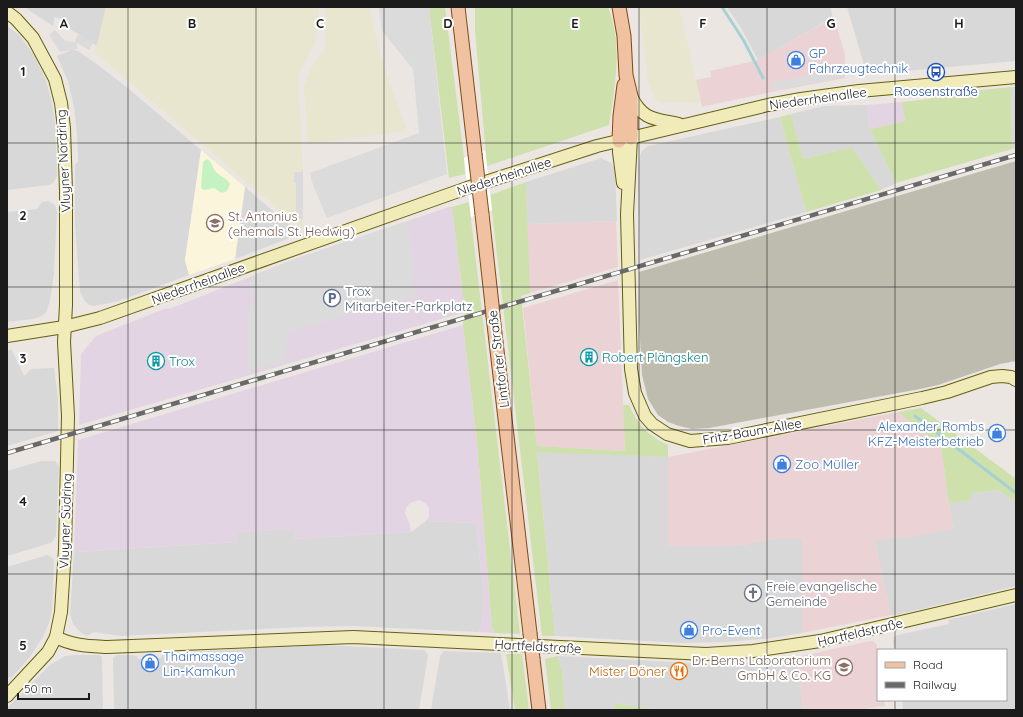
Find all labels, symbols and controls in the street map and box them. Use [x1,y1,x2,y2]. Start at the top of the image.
text: A [60,15,69,31]
text: B [188,15,196,31]
text: C [316,15,324,31]
text: D [443,15,453,31]
text: E [571,15,579,31]
text: F [699,15,707,31]
text: G [826,15,836,31]
text: H [954,15,964,31]
place label: GP Fahrzeugtechnik [809,45,908,76]
shop icon: GP Fahrzeugtechnik [786,50,806,70]
bus stop icon: Roosenstraße [926,62,946,82]
text: 1 [20,63,26,79]
street label: Niederrheinallee [768,83,868,113]
place label: Roosenstraße [894,83,978,99]
street label: Vluyner Nordring [52,109,74,213]
street label: Niederrheinallee [455,153,553,199]
text: 2 [19,207,27,223]
place label: St. Antonius (ehemals St. Hedwig) [228,208,355,239]
school or university icon: St. Antonius (ehemals St. Hedwig) [205,213,225,233]
street label: Niederrheinallee [149,259,247,307]
place label: Trox Mitarbeiter-Parkplatz [345,283,473,314]
parking icon: Trox Mitarbeiter-Parkplatz [322,288,342,308]
street label: Lintforter Straße [484,309,512,409]
building icon: Robert Plängsken [579,347,599,367]
place label: Robert Plängsken [602,349,708,365]
text: 3 [20,350,27,366]
building icon: Trox [146,351,166,371]
place label: Trox [169,353,195,369]
street label: Fritz-Baum-Allee [701,414,803,448]
place label: Alexander Rombs KFZ-Meisterbetrieb [868,418,984,449]
shop icon: Alexander Rombs KFZ-Meisterbetrieb [987,423,1007,443]
shop icon: Zoo Müller [772,454,792,474]
place label: Zoo Müller [795,456,859,472]
street label: Vluyner Südring [55,473,75,569]
text: 4 [19,493,27,509]
place label: Freie evangelische Gemeinde [766,578,877,609]
church icon: Freie evangelische Gemeinde [743,583,763,603]
street label: Hartfeldstraße [816,614,904,650]
shop icon: Pro-Event [679,620,699,640]
place label: Pro-Event [702,622,761,638]
street label: Hartfeldstraße [494,636,582,656]
text: 5 [19,637,27,653]
place label: Thaimassage Lin-Kamkun [163,648,244,679]
legend [877,649,1007,701]
place label: Dr. Berns Laboratorium GmbH & Co. KG [692,652,831,683]
shop icon: Thaimassage Lin-Kamkun [140,653,160,673]
school or university icon: Dr. Berns Laboratorium GmbH & Co. KG [834,657,854,677]
text: Road [913,657,943,672]
restaurant icon: Mister Döner [669,661,689,681]
place label: Mister Döner [589,663,666,679]
scale bar [18,675,89,701]
text: Railway [913,677,957,692]
text: 50 m [24,681,52,696]

